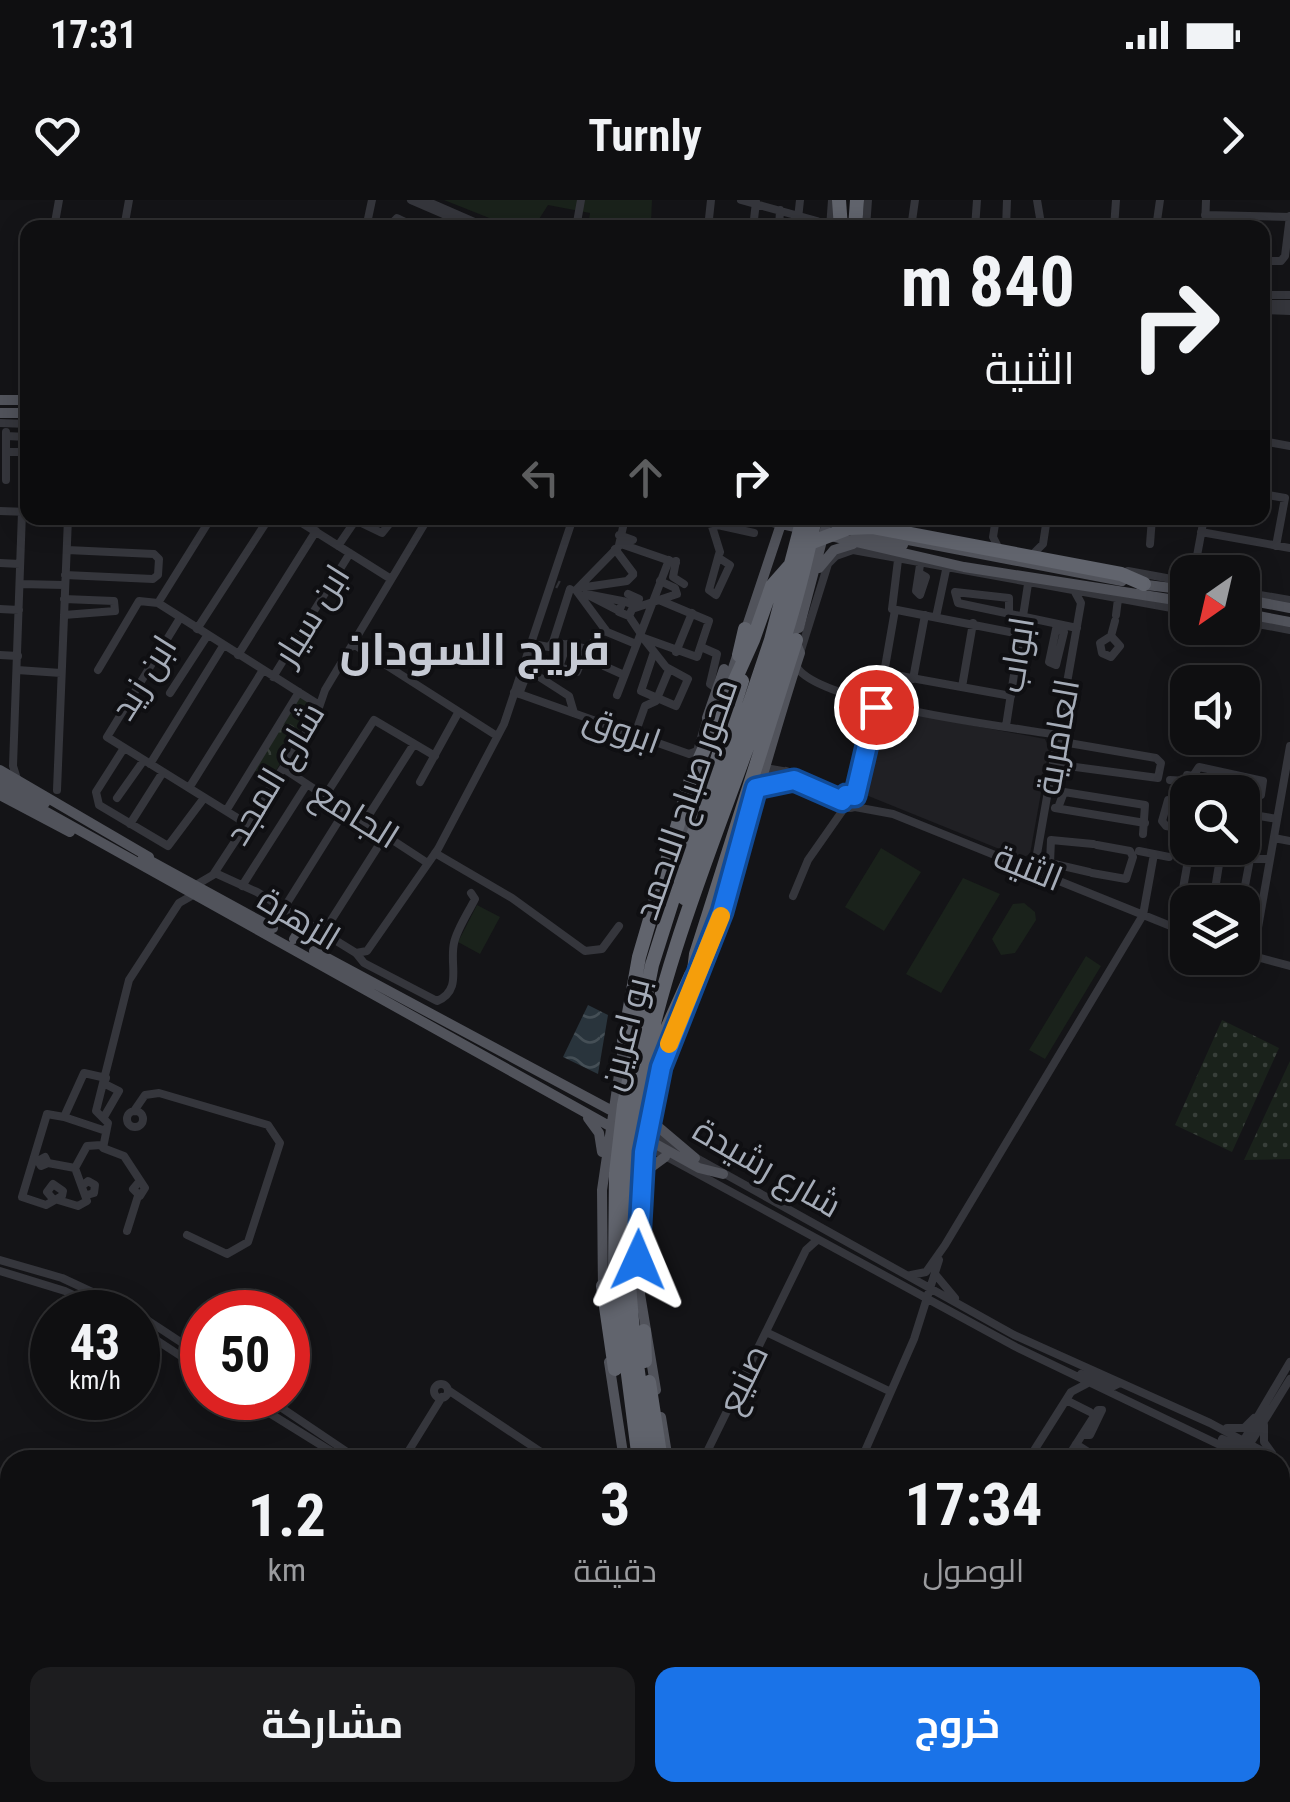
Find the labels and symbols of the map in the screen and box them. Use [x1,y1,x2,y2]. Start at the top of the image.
north arrow [1170,555,1260,645]
street label: ابن سيار [264,557,359,674]
street label: ابواب [991,614,1043,696]
district label: فريج السودان [340,623,610,680]
street label: ابن زيد [102,628,186,728]
pin [834,665,919,750]
street label: محور صباح الاحمد [626,673,748,926]
street label: العامرية [1028,676,1088,798]
street label: شارع المجد [217,696,335,853]
street label: ابروق [578,697,666,764]
street label: الجامع [303,772,406,859]
street label: الثنية [988,836,1068,900]
street label: الزهرة [251,879,347,959]
street label: بو اعرين [591,973,659,1095]
street label: شارع رشيدة [685,1109,848,1228]
position arrow [586,1208,690,1312]
speed limit sign: 50 [180,1290,310,1420]
street label: صنيع [709,1338,779,1421]

